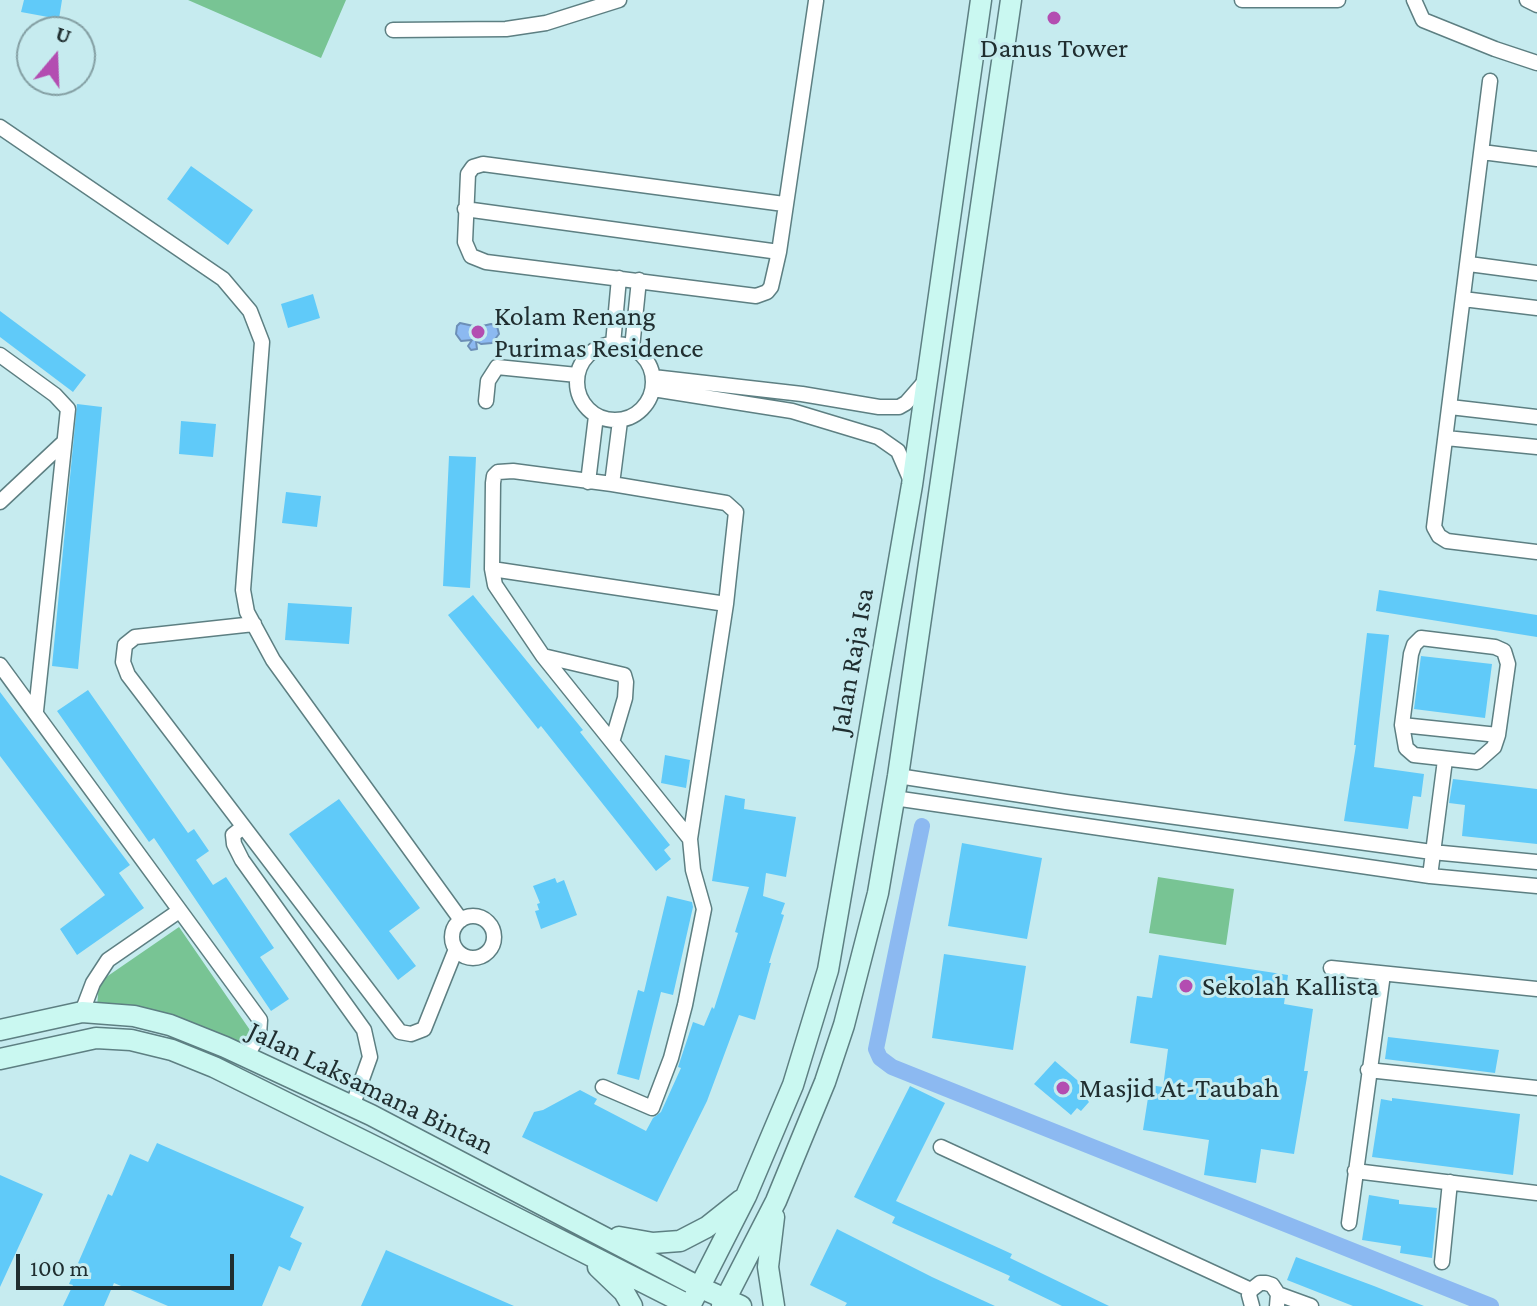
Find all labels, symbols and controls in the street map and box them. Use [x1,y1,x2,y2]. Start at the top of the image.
marker: Danus Tower [1045,9,1063,27]
north arrow [16,16,96,96]
text: U [52,20,75,49]
place label: Danus Tower [980,31,1128,65]
place label: Kolam Renang Purimas Residence [494,299,704,365]
marker: Kolam Renang Purimas Residence [469,323,487,341]
street label: Jalan Raja Isa [823,585,881,737]
place label: Sekolah Kallista [1202,969,1379,1003]
marker: Sekolah Kallista [1177,977,1195,995]
street label: Jalan Laksamana Bintan [243,1014,499,1162]
place label: Masjid At-Taubah [1079,1071,1279,1105]
marker: Masjid At-Taubah [1054,1079,1072,1097]
scale bar [20,1238,238,1288]
text: 100 m [30,1254,89,1281]

